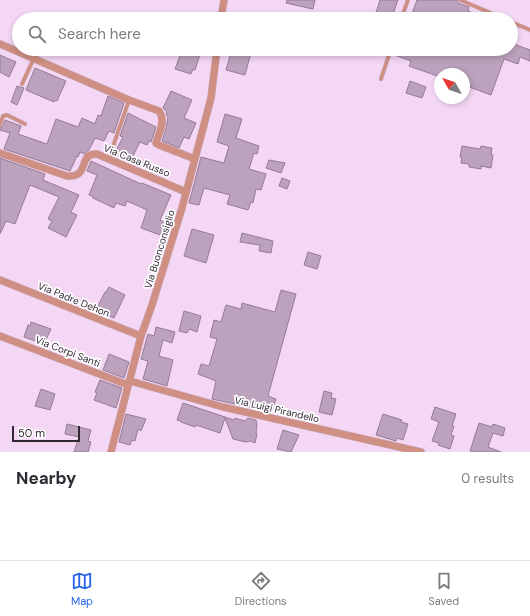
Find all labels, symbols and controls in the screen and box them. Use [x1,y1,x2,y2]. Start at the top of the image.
search box [12,12,518,56]
icon: search [26,23,48,45]
text: Search here [58,24,141,44]
north arrow [434,68,470,104]
street label: Via Casa Russo [102,141,172,180]
street label: Via Buonconsiglio [141,208,178,290]
street label: Via Padre Dehon [36,279,112,320]
street label: Via Corpi Santi [33,333,102,370]
street label: Via Luigi Pirandello [233,393,321,426]
scale bar [12,424,80,443]
text: 50 m [18,426,45,440]
text: Nearby [16,467,76,489]
text: 0 results [461,470,514,487]
tab: Map [71,570,93,608]
tab: Directions [235,570,287,608]
tab: Saved [428,570,459,608]

